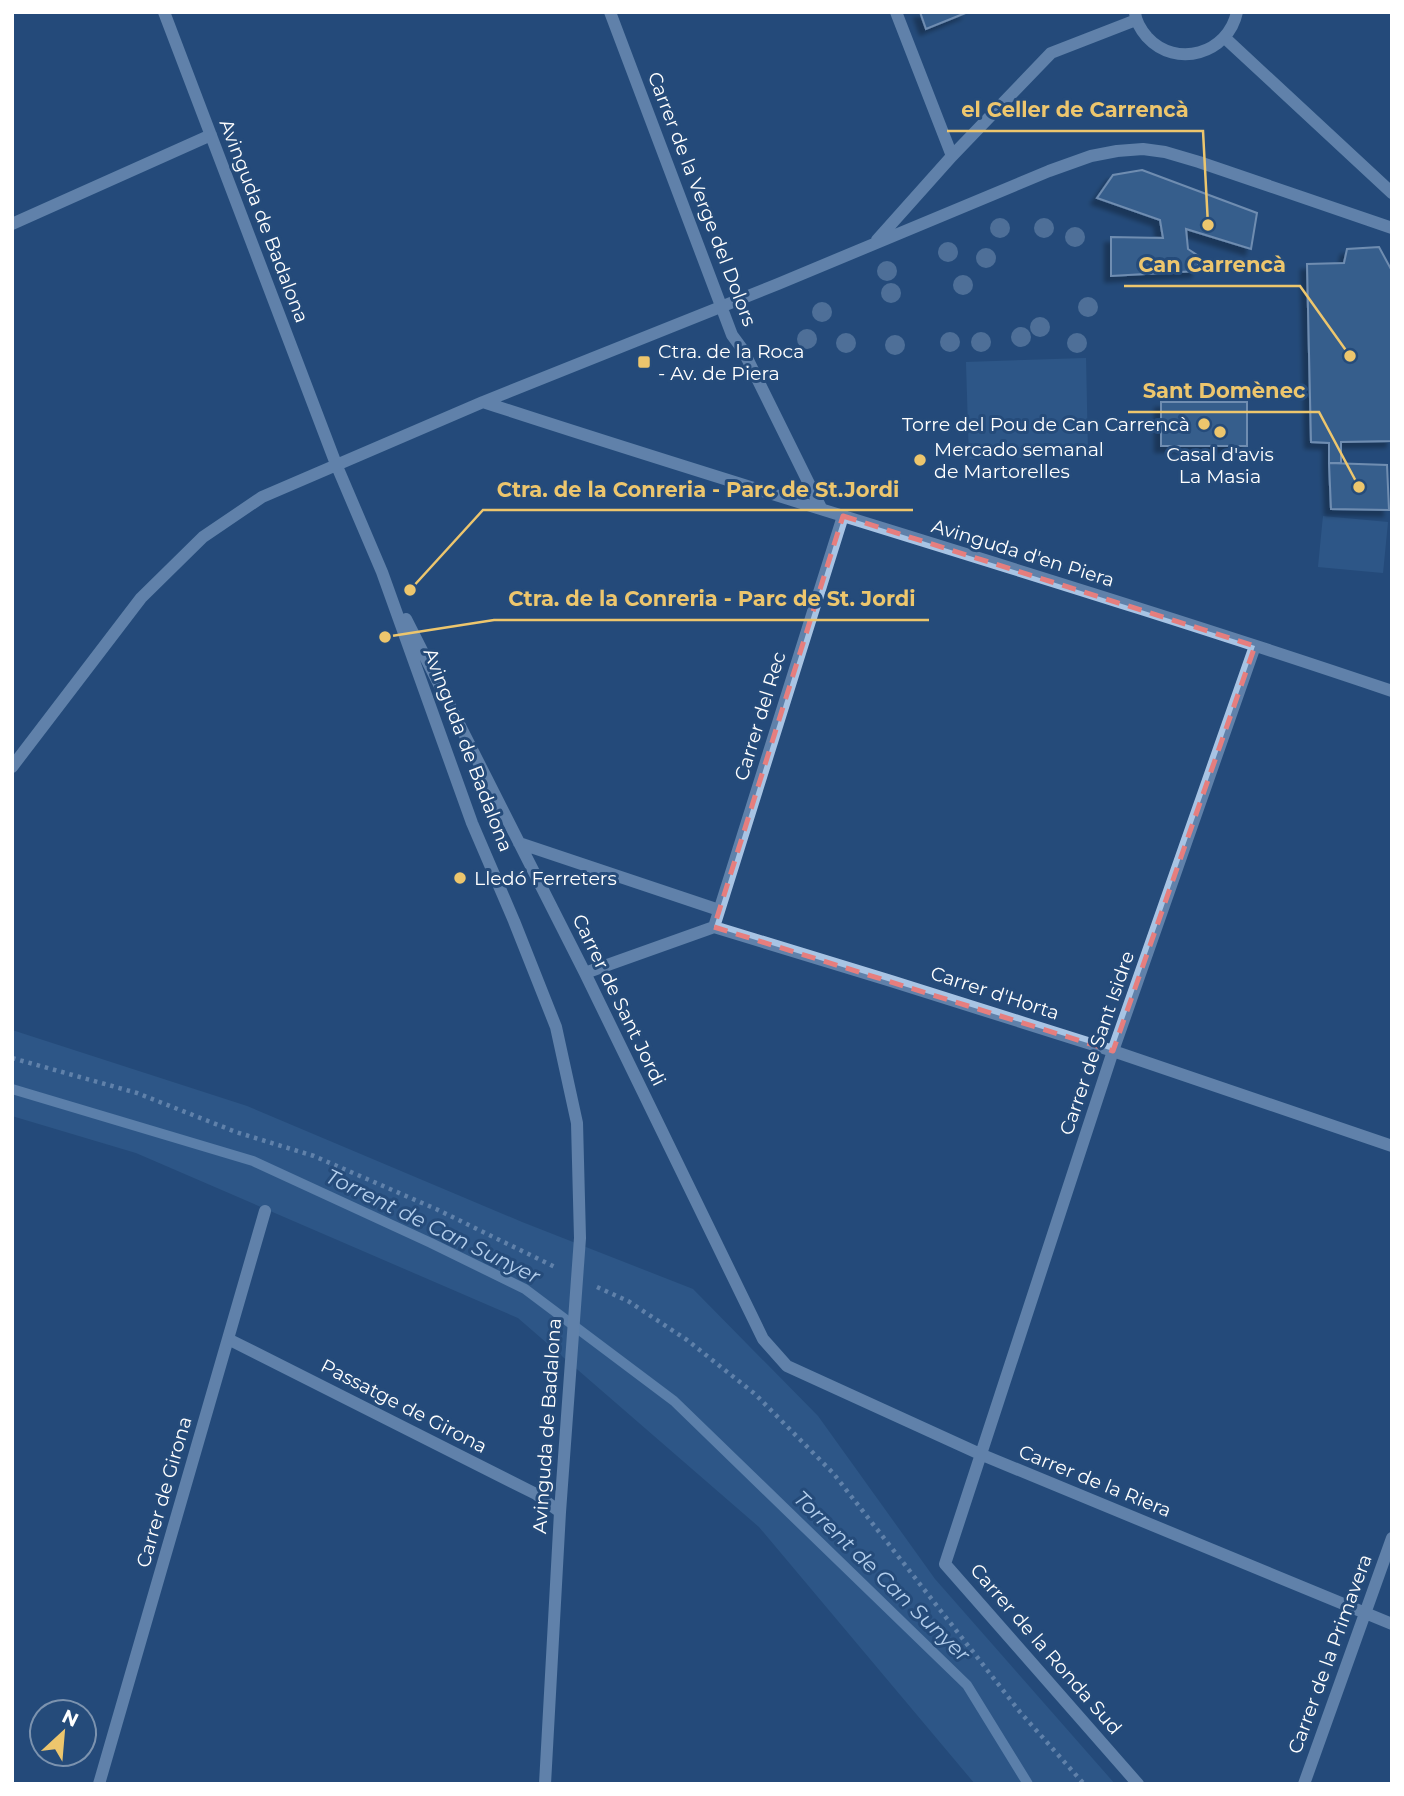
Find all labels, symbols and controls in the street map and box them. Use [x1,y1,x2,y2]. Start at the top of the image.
street label: Carrer de la Verge del Dolors [643,69,761,329]
callout: el Celler de Carrencà [947,89,1203,131]
text: el Celler de Carrencà [961,97,1189,122]
street label: Avinguda de Badalona [215,116,313,326]
callout: Can Carrencà [1124,244,1300,286]
text: Can Carrencà [1138,252,1286,277]
place label: Ctra. de la Roca - Av. de Piera [658,340,804,385]
marker: Ctra. de la Roca - Av. de Piera [636,354,652,370]
callout: Sant Domènec [1128,370,1319,412]
text: Sant Domènec [1143,378,1306,403]
place label: Torre del Pou de Can Carrencà [902,413,1190,436]
marker: Torre del Pou de Can Carrencà [1196,416,1212,432]
marker: Casal d'avis La Masia [1212,424,1228,440]
place label: Mercado semanal de Martorelles [934,438,1104,483]
place label: Casal d'avis La Masia [1166,443,1274,488]
marker: Mercado semanal de Martorelles [912,452,928,468]
callout: Ctra. de la Conreria - Parc de St.Jordi [483,468,913,510]
text: Ctra. de la Conreria - Parc de St.Jordi [497,477,899,502]
street label: Avinguda d'en Piera [929,514,1117,592]
callout: Ctra. de la Conreria - Parc de St. Jordi [494,578,929,620]
text: Ctra. de la Conreria - Parc de St. Jordi [508,586,916,611]
street label: Avinguda de Badalona [419,645,517,855]
street label: Carrer del Rec [729,649,791,783]
place label: Lledó Ferreters [474,867,617,890]
marker: Lledó Ferreters [452,870,468,886]
street label: Carrer de Sant Jordi [567,910,671,1090]
street label: Carrer de Sant Isidre [1055,948,1139,1138]
street label: Carrer d'Horta [928,961,1062,1025]
water label: Torrent de Can Sunyer [322,1163,545,1289]
street label: Avinguda de Badalona [528,1317,566,1535]
street label: Passatge de Girona [317,1354,491,1458]
street label: Carrer de Girona [131,1414,197,1570]
street label: Carrer de la Riera [1015,1440,1175,1522]
water label: Torrent de Can Sunyer [789,1485,976,1667]
street label: Carrer de la Primavera [1283,1551,1377,1757]
street label: Carrer de la Ronda Sud [965,1559,1127,1739]
north arrow [28,1698,98,1768]
text: N [58,1704,82,1732]

